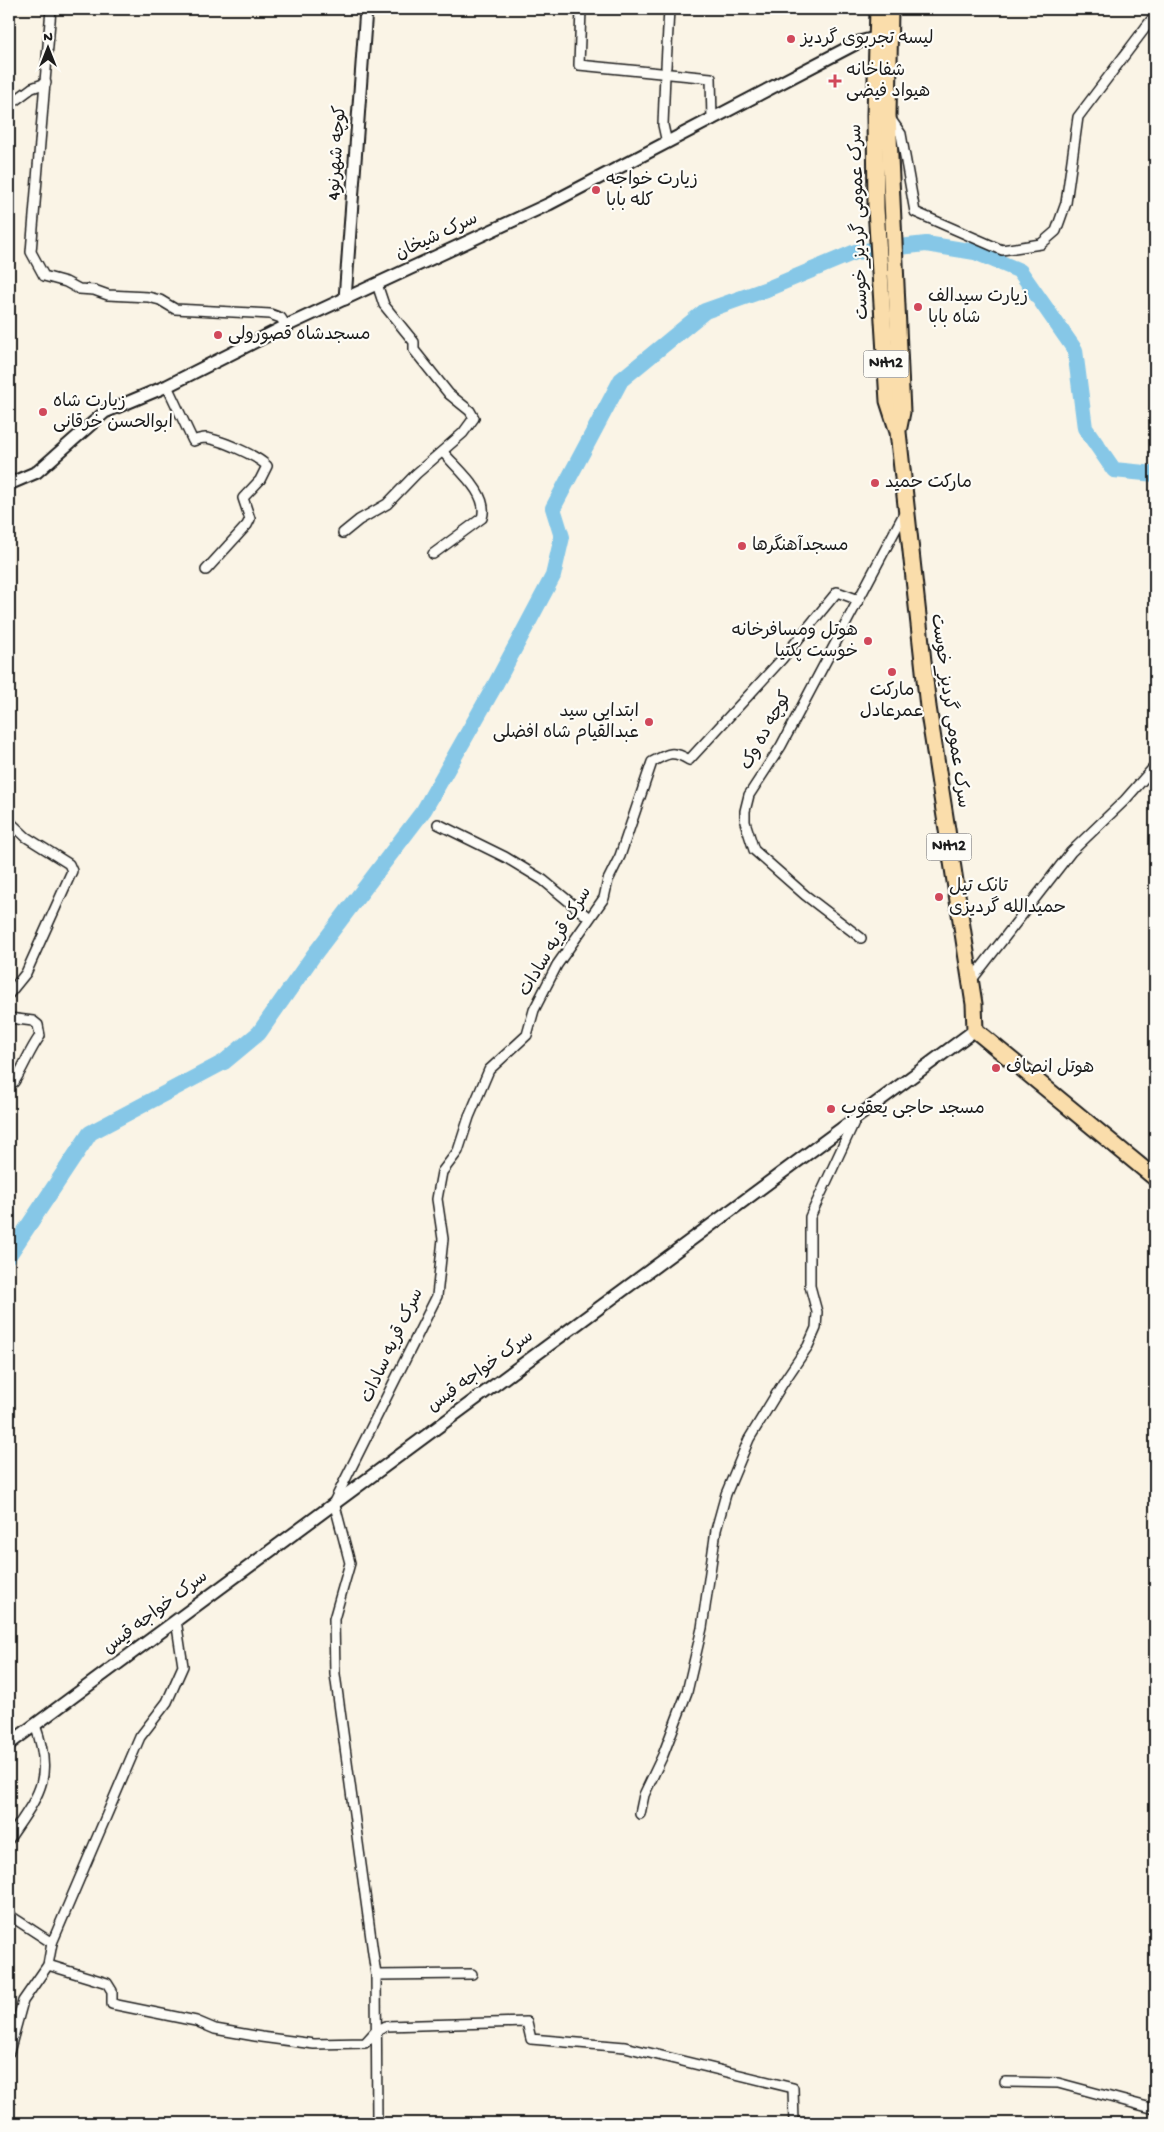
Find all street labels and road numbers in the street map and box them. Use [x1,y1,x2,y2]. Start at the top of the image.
street label: کوچه شهرنو4 [324,105,352,201]
street label: سرک عمومی گردیز_خوست [844,124,874,320]
street label: سرک شیخان [392,209,482,265]
road number: NH12 [864,350,908,378]
street label: سرک عمومی گردیز_خوست [925,612,975,810]
street label: کوچه ده وک [737,688,797,774]
road number: NH12 [926,834,972,860]
street label: سرک قریه سادات [515,883,597,1001]
street label: سرک قریه سادات [357,1285,429,1407]
street label: سرک خواجه قیس [424,1326,538,1418]
street label: سرک خواجه قیس [99,1567,213,1659]

